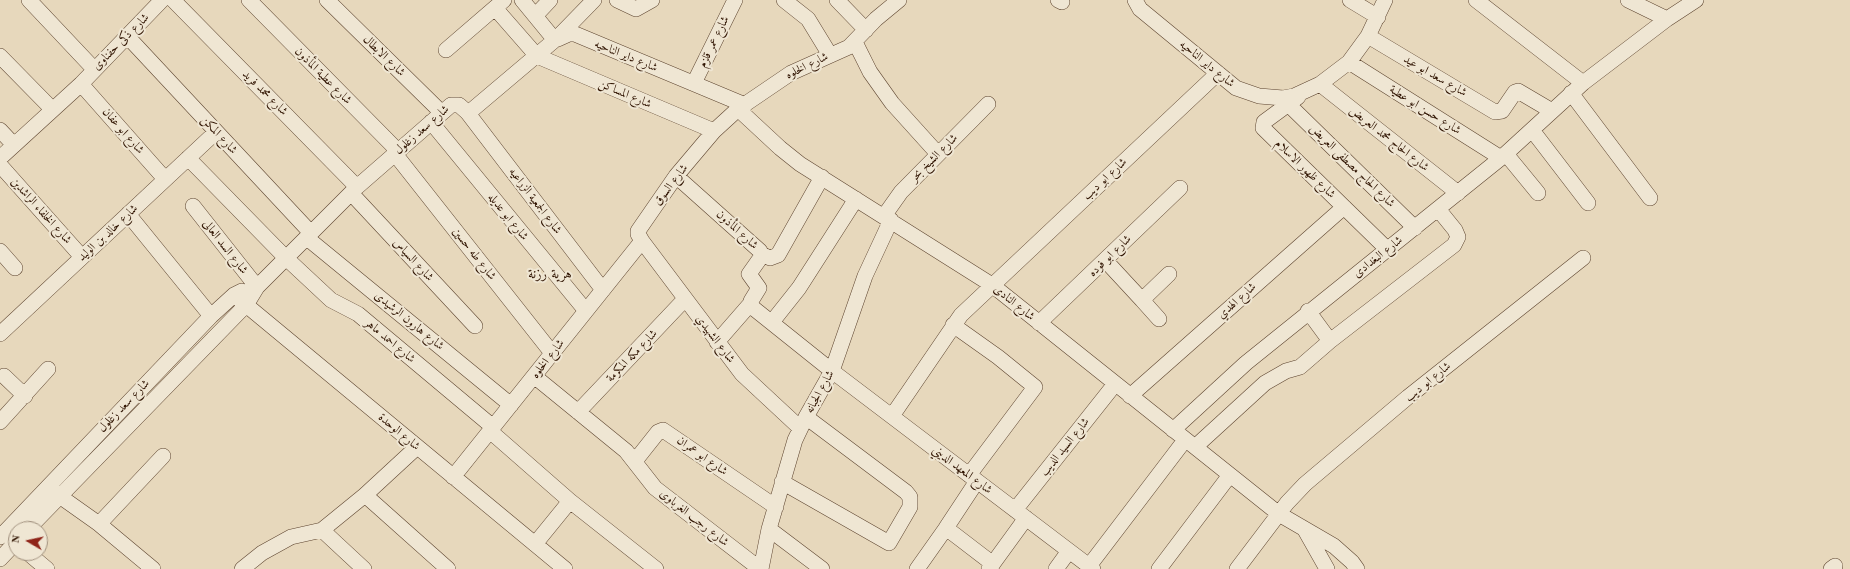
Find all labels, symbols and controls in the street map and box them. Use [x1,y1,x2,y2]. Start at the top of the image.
street label: شارع ذكى حفناوى [90,11,152,73]
street label: شارع عمر قلزم [695,14,733,70]
street label: شارع الابطال [360,32,408,80]
street label: شارع داير الناحيه [592,37,660,75]
street label: شارع داير الناحيه [1176,37,1238,91]
street label: شارع عطية المأذون [291,44,355,108]
street label: شارع الخلوه [783,50,831,82]
street label: شارع سعد ابو عيد [1401,52,1469,100]
street label: شارع محمد فريد [239,67,291,119]
street label: شارع المساكن [596,76,654,112]
street label: شارع حسن ابو عطية [1386,82,1464,138]
street label: شارع سعد زغلول [392,102,452,158]
street label: شارع الحاج محمد العريض [1346,103,1432,175]
street label: شارع ابو عفان [99,105,147,157]
street label: شارع المكن [198,113,240,157]
street label: شارع الحاج مصطفى العريض [1306,121,1398,211]
street label: شارع الشيخ بحر [907,131,961,185]
street label: شارع ظهور الاسلام [1272,136,1338,202]
street label: شارع ابو ديب [1080,155,1130,203]
street label: شارع السوق [651,161,691,209]
street label: شارع الجمعية الزراعيه [505,165,565,237]
street label: شارع الخلفاء الراشدين [7,175,75,247]
street label: شارع ابو عديله [485,191,531,243]
street label: شارع خالد بن الوليد [75,201,141,265]
street label: شارع المأذون [713,207,761,253]
street label: شارع السد العالى [199,217,251,277]
street label: شارع طه حسين [449,225,499,283]
street label: شارع ابو فوده [1086,232,1134,280]
street label: شارع البغدادى [1350,233,1406,281]
street label: شارع السياس [390,236,436,284]
district label: هرية رزنة [528,266,572,282]
street label: شارع الهدي [1215,280,1259,322]
street label: شارع النادى [990,282,1038,324]
street label: شارع هارون الرشيدى [371,289,447,353]
street label: شارع الشهيدي [692,312,738,366]
street label: شارع احمد ماهر [362,316,418,366]
street label: شارع مكه المكرمة [603,327,661,385]
street label: شارع الخلوه [528,337,568,381]
street label: شارع ابو ديب [1402,359,1454,405]
street label: شارع الجبانه [802,368,838,416]
street label: شارع سعد زغلول [95,377,153,435]
street label: شارع الوحدة [375,410,423,454]
street label: شارع السيد الديب [1037,415,1093,479]
street label: شارع ابو عمران [674,433,730,479]
street label: شارع المعهد الديني [929,443,995,497]
street label: شارع رجب الغرباوى [656,486,732,550]
north arrow [8,521,48,561]
text: N [11,534,23,544]

